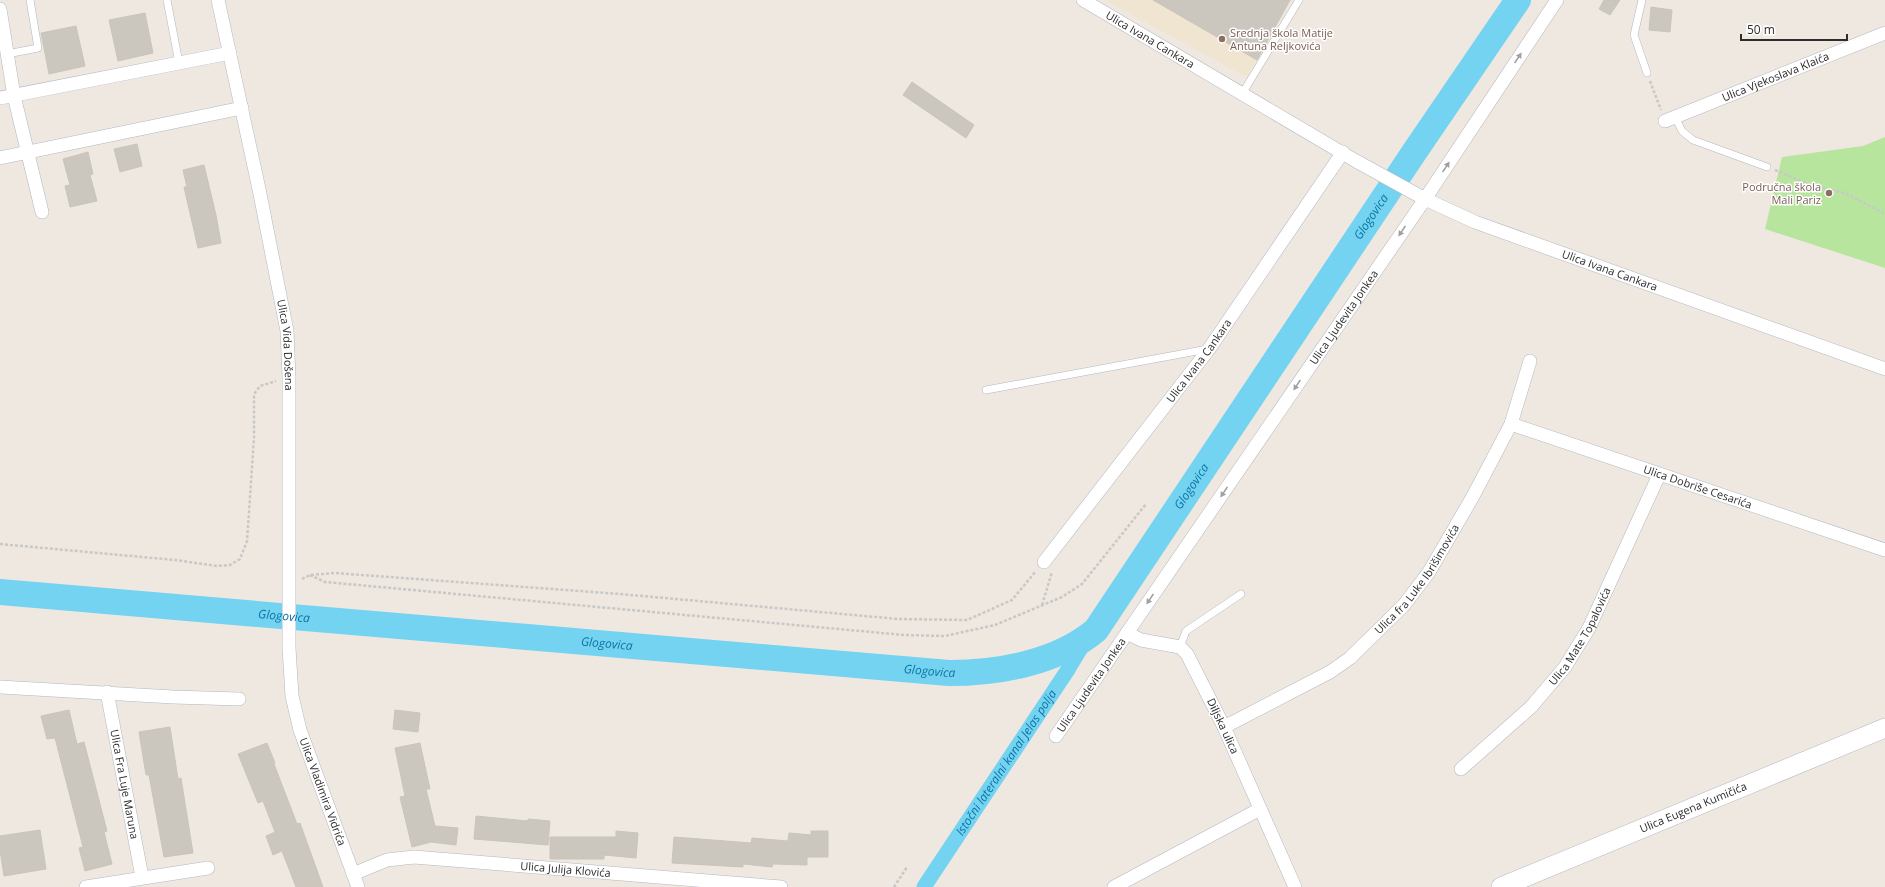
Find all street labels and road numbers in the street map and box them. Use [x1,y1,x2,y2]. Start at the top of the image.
street label: Ulica Ivana Cankara [1103,7,1198,71]
street label: Ulica Vjekoslava Klaića [1719,48,1831,105]
street label: Ulica Ivana Cankara [1560,246,1660,294]
street label: Ulica Ljudevita Jonkea [1306,267,1381,367]
street label: Ulica Vida Došena [274,298,297,391]
street label: Ulica Ivana Cankara [1162,316,1234,405]
street label: Ulica Dobriše Cesarića [1641,461,1754,512]
street label: Ulica fra Luke Ibrišimovića [1371,521,1462,637]
street label: Ulica Mate Topalovića [1545,585,1614,688]
street label: Ulica Ljudevita Jonkea [1053,634,1129,735]
street label: Diljska ulica [1204,695,1243,756]
street label: Ulica Fra Luje Maruna [107,728,143,840]
street label: Ulica Vladimira Vidrića [296,735,350,848]
street label: Ulica Eugena Kumičića [1637,778,1749,836]
street label: Ulica Julija Klovića [520,858,611,880]

